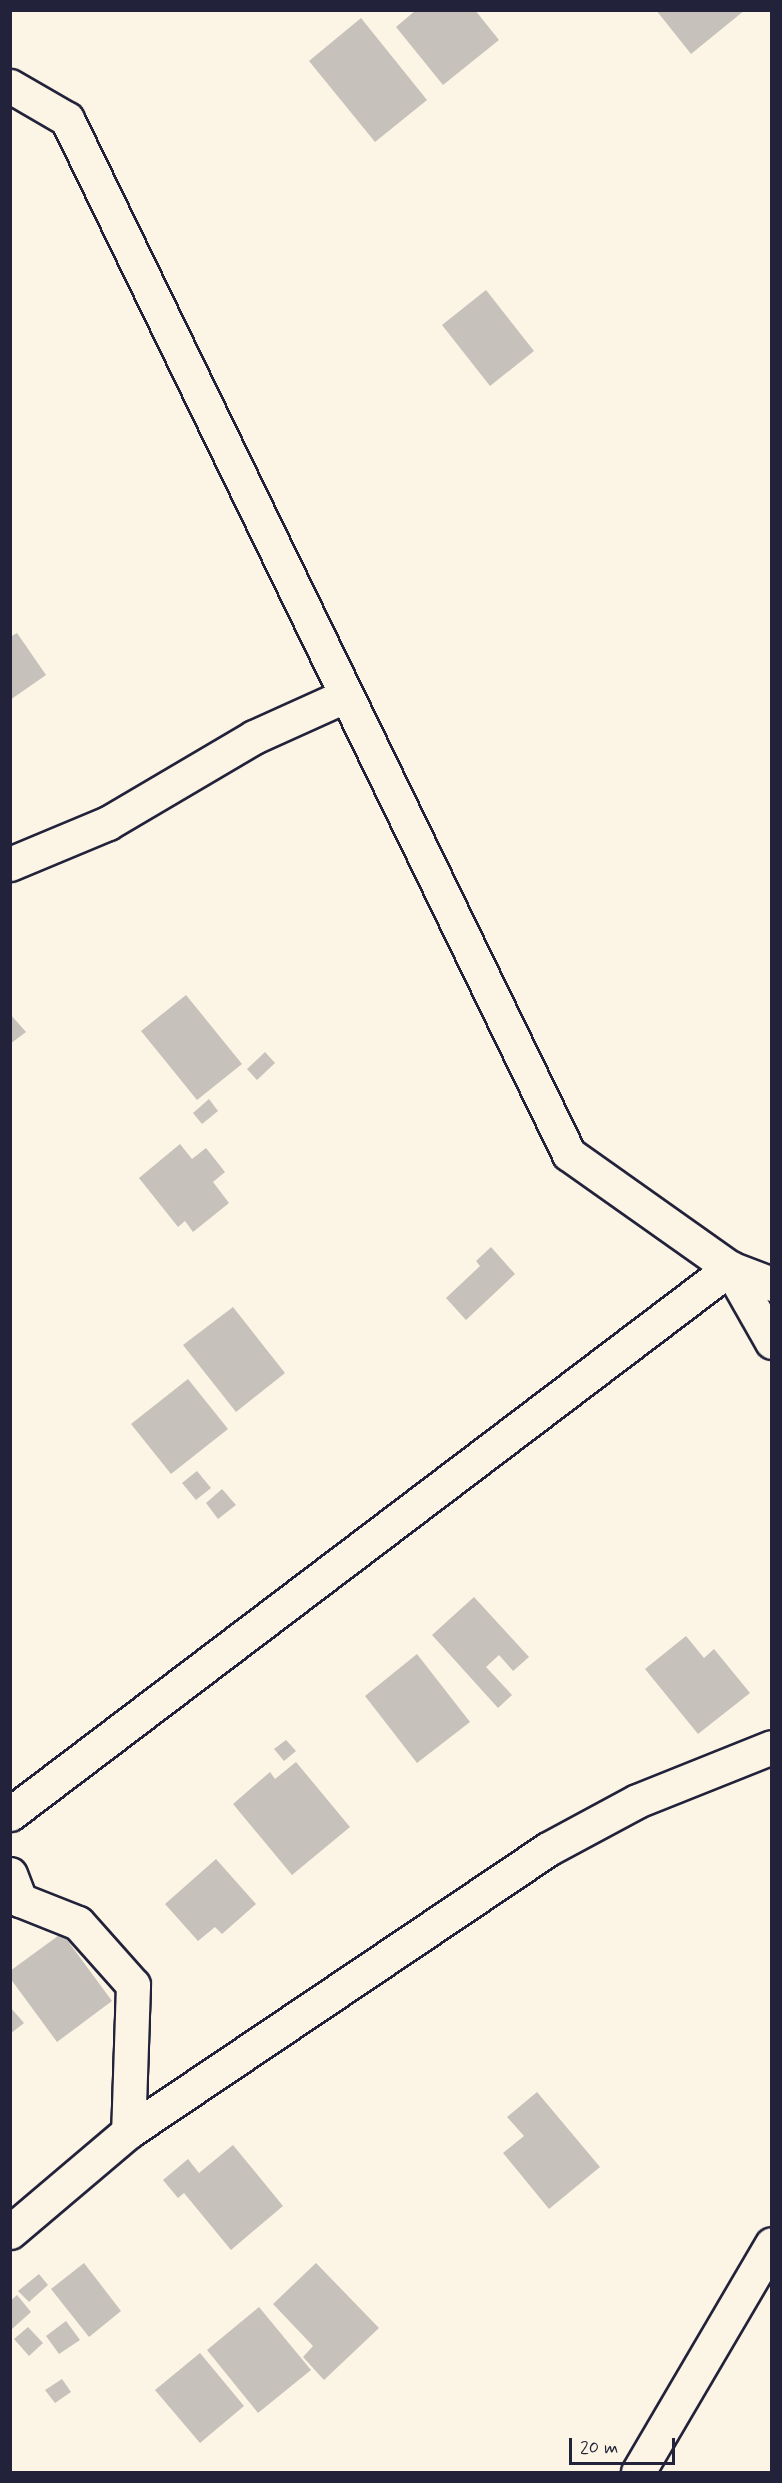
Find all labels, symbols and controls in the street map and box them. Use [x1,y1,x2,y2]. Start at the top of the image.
scale bar [572,2426,678,2464]
text: 20 m [580,2436,618,2460]

